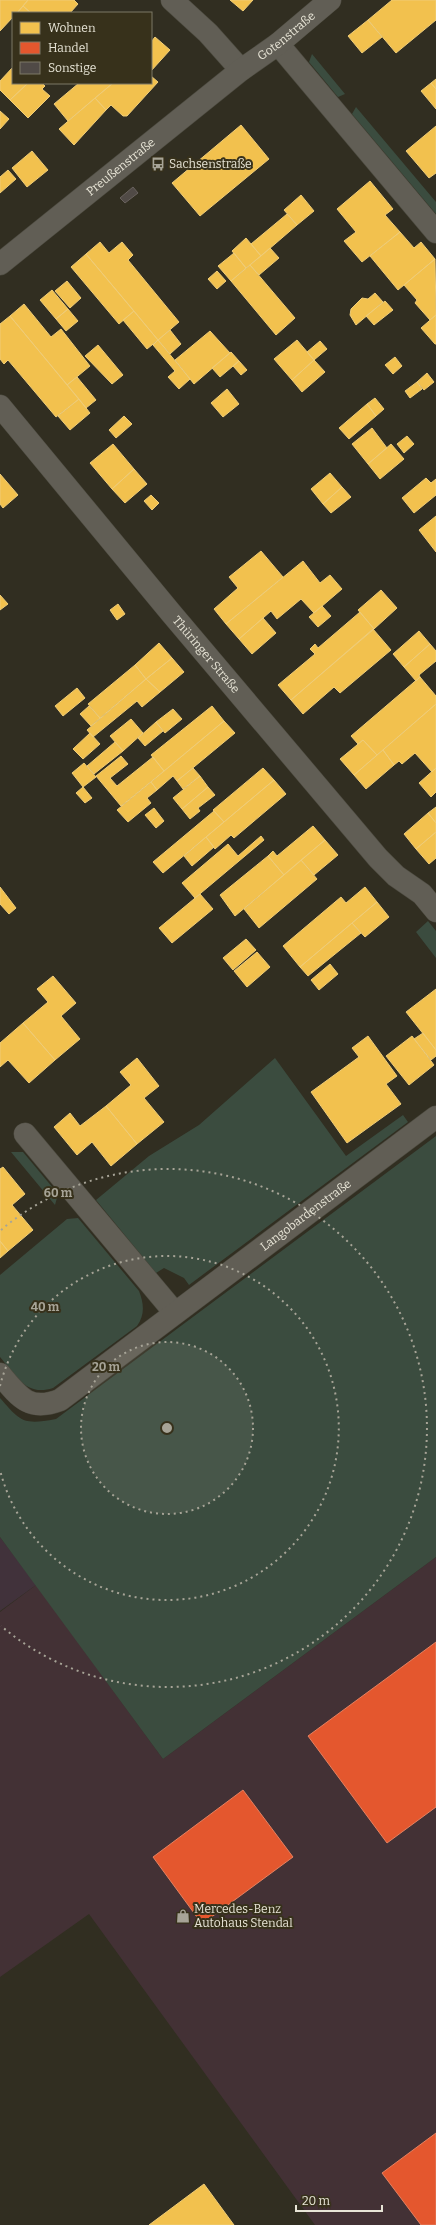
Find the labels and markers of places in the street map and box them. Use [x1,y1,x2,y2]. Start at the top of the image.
bus stop icon: Sachsenstraße [150,156,166,172]
place label: Sachsenstraße [169,157,252,171]
centre of rings [160,1421,174,1435]
place label: Mercedes-Benz Autohaus Stendal [194,1902,293,1930]
shop icon: Mercedes-Benz Autohaus Stendal [175,1908,191,1924]

